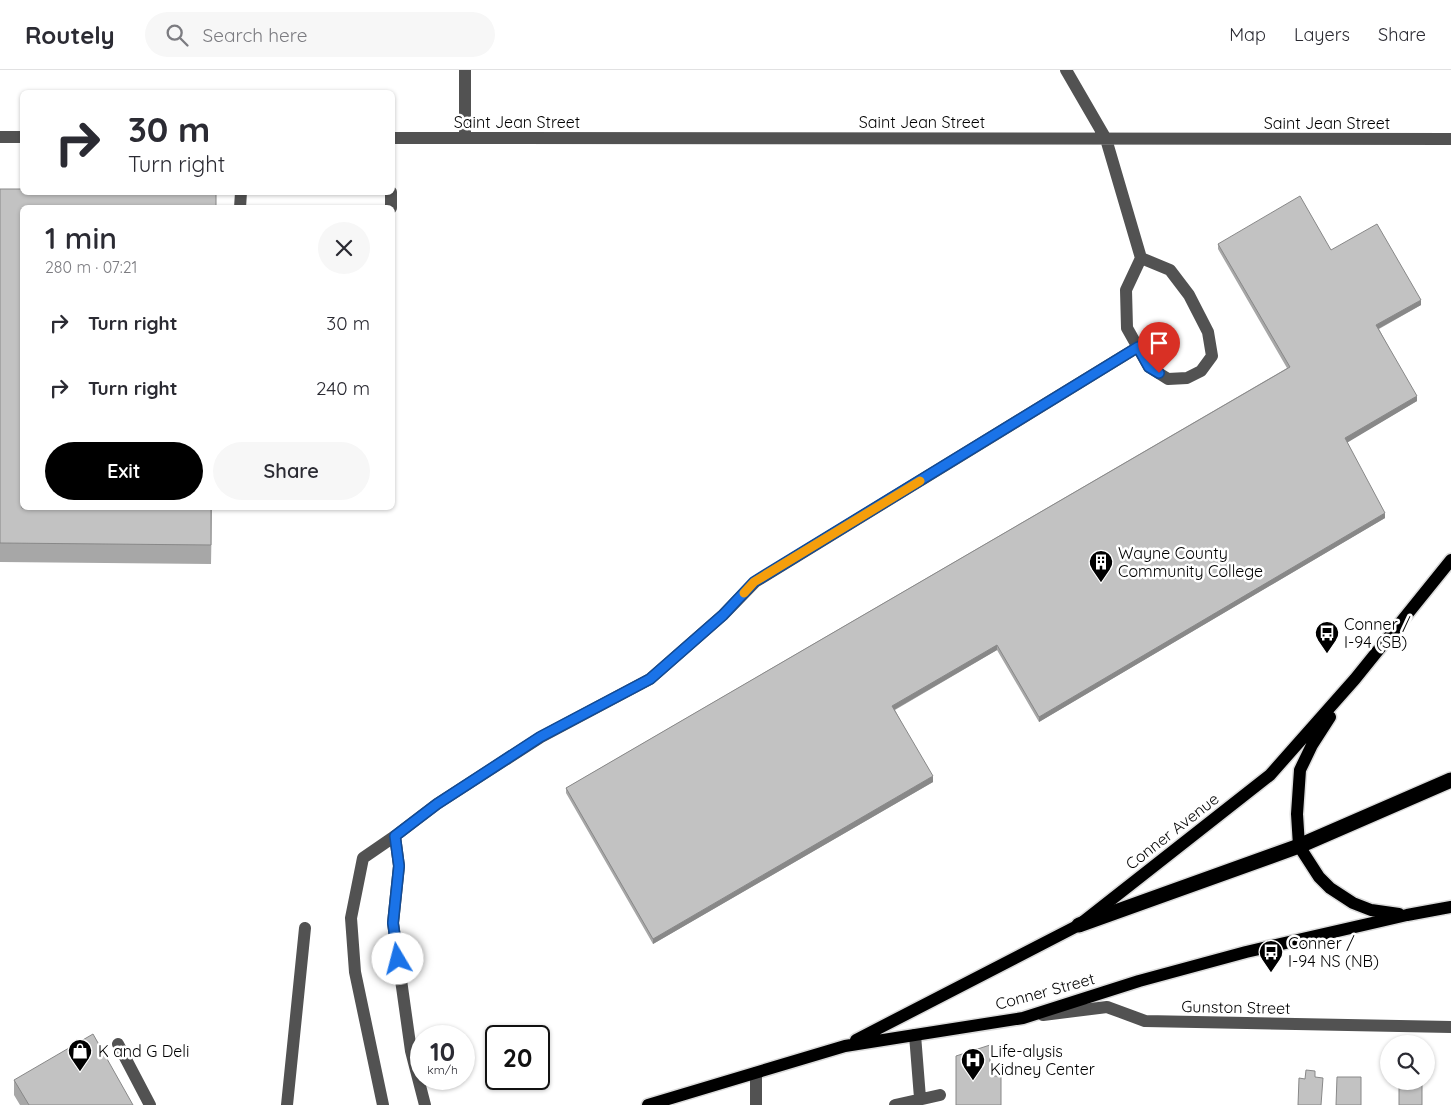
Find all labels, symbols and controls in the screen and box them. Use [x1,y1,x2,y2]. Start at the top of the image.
search box [145,12,495,57]
text: Routely [25,20,115,50]
icon: search [163,21,191,49]
text: Search here [203,23,307,47]
text: Map [1229,23,1266,46]
text: Layers [1294,23,1350,46]
text: Share [1378,23,1426,46]
text: 30 m [128,107,210,151]
icon: right [45,110,110,175]
street label: Saint Jean Street [454,112,580,132]
street label: Saint Jean Street [859,112,985,132]
street label: Saint Jean Street [1264,113,1390,133]
text: Turn right [128,150,225,178]
text: 1 min [45,219,117,257]
button: close [318,222,370,274]
text: 280 m · 07:21 [45,257,137,277]
icon: right [45,309,73,337]
text: Turn right [88,311,177,335]
text: 30 m [326,311,370,335]
pin [1138,322,1180,373]
icon: arrive [1145,329,1173,357]
icon: right [45,374,73,402]
text: Turn right [88,376,177,400]
text: 240 m [316,376,370,400]
button: Exit [45,442,203,500]
button: Share [213,442,370,500]
place label: Wayne County Community College [1118,543,1263,581]
building icon: Wayne County Community College [1088,549,1114,583]
place label: Conner / I-94 (SB) [1344,614,1411,652]
bus stop icon: Conner / I-94 (SB) [1314,620,1340,654]
street label: Conner Avenue [1121,788,1223,874]
position arrow [371,932,423,984]
place label: Conner / I-94 NS (NB) [1288,933,1379,971]
bus stop icon: Conner / I-94 NS (NB) [1258,939,1284,973]
street label: Conner Street [993,968,1097,1014]
street label: Gunston Street [1181,996,1291,1018]
speed limit sign: 20 [485,1025,550,1090]
map controls [1380,1035,1435,1090]
button: search [1380,1035,1435,1090]
text: 10 [430,1036,455,1067]
shop icon: K and G Deli [67,1038,93,1072]
place label: K and G Deli [98,1041,189,1061]
place label: Life-alysis Kidney Center [990,1041,1095,1079]
hospital icon: Life-alysis Kidney Center [960,1047,986,1081]
text: km/h [427,1062,458,1077]

